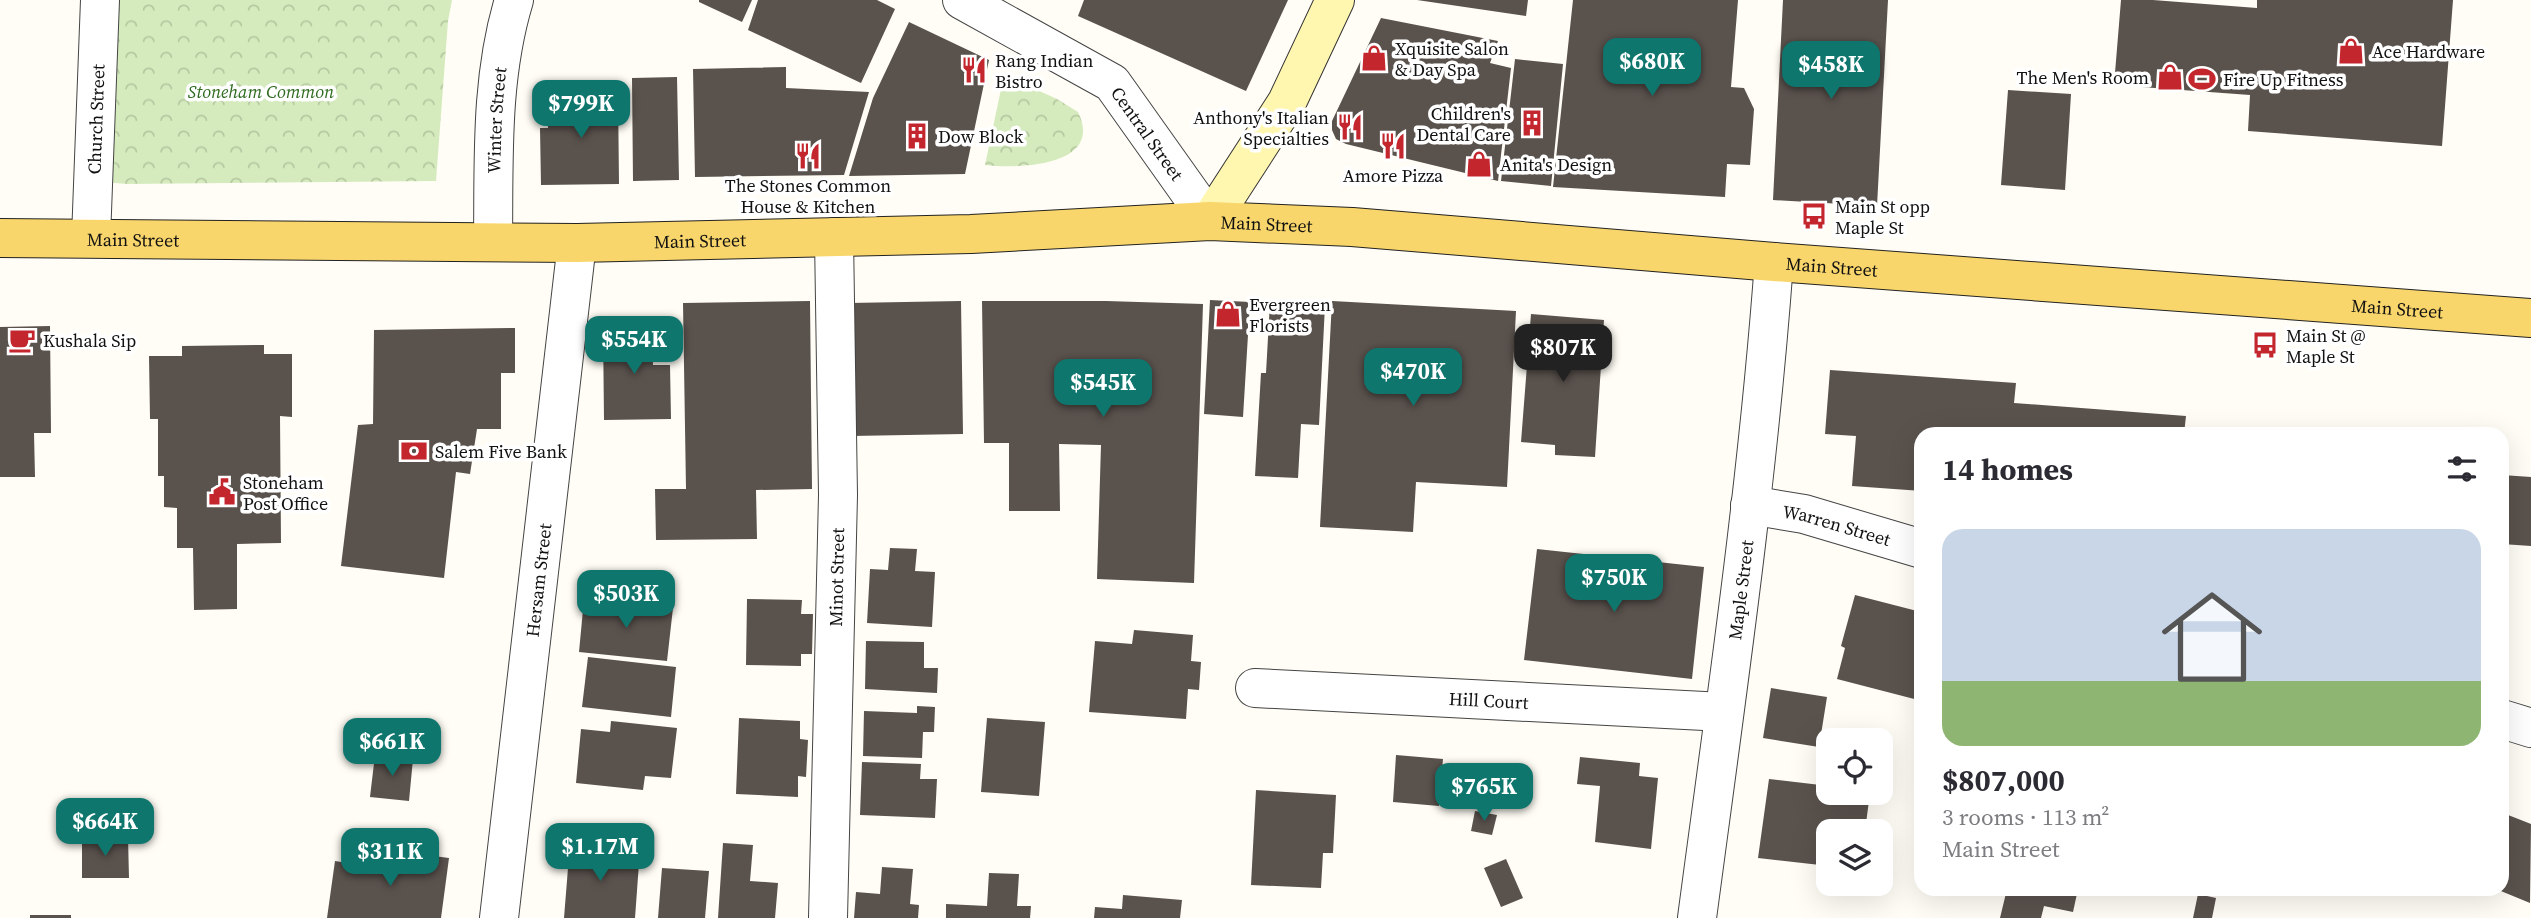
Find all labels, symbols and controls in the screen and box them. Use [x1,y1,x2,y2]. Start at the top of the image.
place label: Xquisite Salon & Day Spa [1395,36,1509,82]
shop icon: Ace Hardware [2336,36,2366,66]
pin: $680K [1603,38,1701,98]
place label: Ace Hardware [2372,39,2485,64]
pin: $458K [1782,42,1880,101]
shop icon: Xquisite Salon & Day Spa [1359,43,1389,73]
text: $680K [1619,45,1685,77]
place label: Rang Indian Bistro [995,48,1093,94]
text: $458K [1798,48,1864,80]
restaurant icon: Rang Indian Bistro [959,55,989,85]
shop icon: The Men's Room [2155,62,2185,92]
street label: Church Street [81,63,110,175]
sports icon: Fire Up Fitness [2187,64,2217,94]
street label: Winter Street [481,65,512,173]
place label: The Men's Room [2017,65,2149,90]
place label: Fire Up Fitness [2223,67,2344,92]
park label: Stoneham Common [188,79,334,104]
pin: $799K [532,80,630,140]
street label: Central Street [1106,81,1190,185]
text: $799K [548,87,614,119]
place label: Children's Dental Care [1417,101,1511,147]
place label: Anthony's Italian Specialties [1193,105,1329,151]
building icon: Children's Dental Care [1517,108,1547,138]
restaurant icon: Anthony's Italian Specialties [1335,112,1365,142]
building icon: Dow Block [902,121,932,151]
place label: Dow Block [938,124,1024,149]
restaurant icon: Amore Pizza [1378,131,1408,161]
restaurant icon: The Stones Common House & Kitchen [793,141,823,171]
shop icon: Anita's Design [1464,149,1494,179]
place label: Anita's Design [1500,152,1612,177]
place label: Amore Pizza [1343,163,1444,188]
place label: The Stones Common House & Kitchen [725,173,891,219]
place label: Main St opp Maple St [1835,194,1930,240]
bus stop icon: Main St opp Maple St [1799,201,1829,231]
street label: Main Street [1220,209,1313,238]
street label: Main Street [87,226,179,252]
street label: Main Street [654,227,746,254]
street label: Main Street [1785,250,1879,282]
place label: Evergreen Florists [1249,292,1331,338]
street label: Main Street [2350,292,2444,324]
shop icon: Evergreen Florists [1213,299,1243,329]
pin: $554K [585,316,683,376]
text: $554K [601,323,667,355]
place label: Main St @ Maple St [2286,323,2366,369]
pin: $807K [1514,324,1612,384]
cafe icon: Kushala Sip [7,325,37,355]
place label: Kushala Sip [43,328,136,353]
bus stop icon: Main St @ Maple St [2250,330,2280,360]
text: $807K [1530,331,1596,363]
pin: $470K [1364,348,1462,408]
text: $470K [1380,355,1446,387]
pin: $545K [1054,360,1152,419]
text: $545K [1070,366,1136,398]
bank icon: Salem Five Bank [399,436,429,466]
place label: Salem Five Bank [435,439,567,464]
text: 14 homes [1942,449,2073,490]
icon: filters [2443,450,2481,488]
place label: Stoneham Post Office [243,470,328,516]
public building icon: Stoneham Post Office [207,477,237,507]
street label: Warren Street [1781,498,1894,552]
street label: Hersam Street [519,522,557,638]
street label: Minot Street [822,527,850,627]
street label: Maple Street [1722,538,1759,641]
pin: $750K [1565,554,1663,614]
text: $750K [1581,561,1647,593]
pin: $503K [577,570,675,630]
icon: home [2149,574,2275,700]
text: $503K [593,577,659,609]
street label: Hill Court [1448,685,1529,714]
pin: $661K [343,718,441,778]
text: $661K [359,725,425,757]
map controls [1816,728,1893,896]
button: locate [1816,728,1893,805]
text: $807,000 [1942,760,2065,801]
pin: $765K [1435,764,1533,823]
text: $765K [1451,770,1517,802]
pin: $664K [56,798,154,858]
text: 3 rooms · 113 m² [1942,801,2109,833]
text: $664K [72,805,138,837]
button: layers [1816,819,1893,896]
pin: $1.17M [543,824,657,883]
pin: $311K [341,828,439,888]
text: $1.17M [561,830,639,862]
text: Main Street [1942,833,2060,865]
text: $311K [357,835,423,867]

